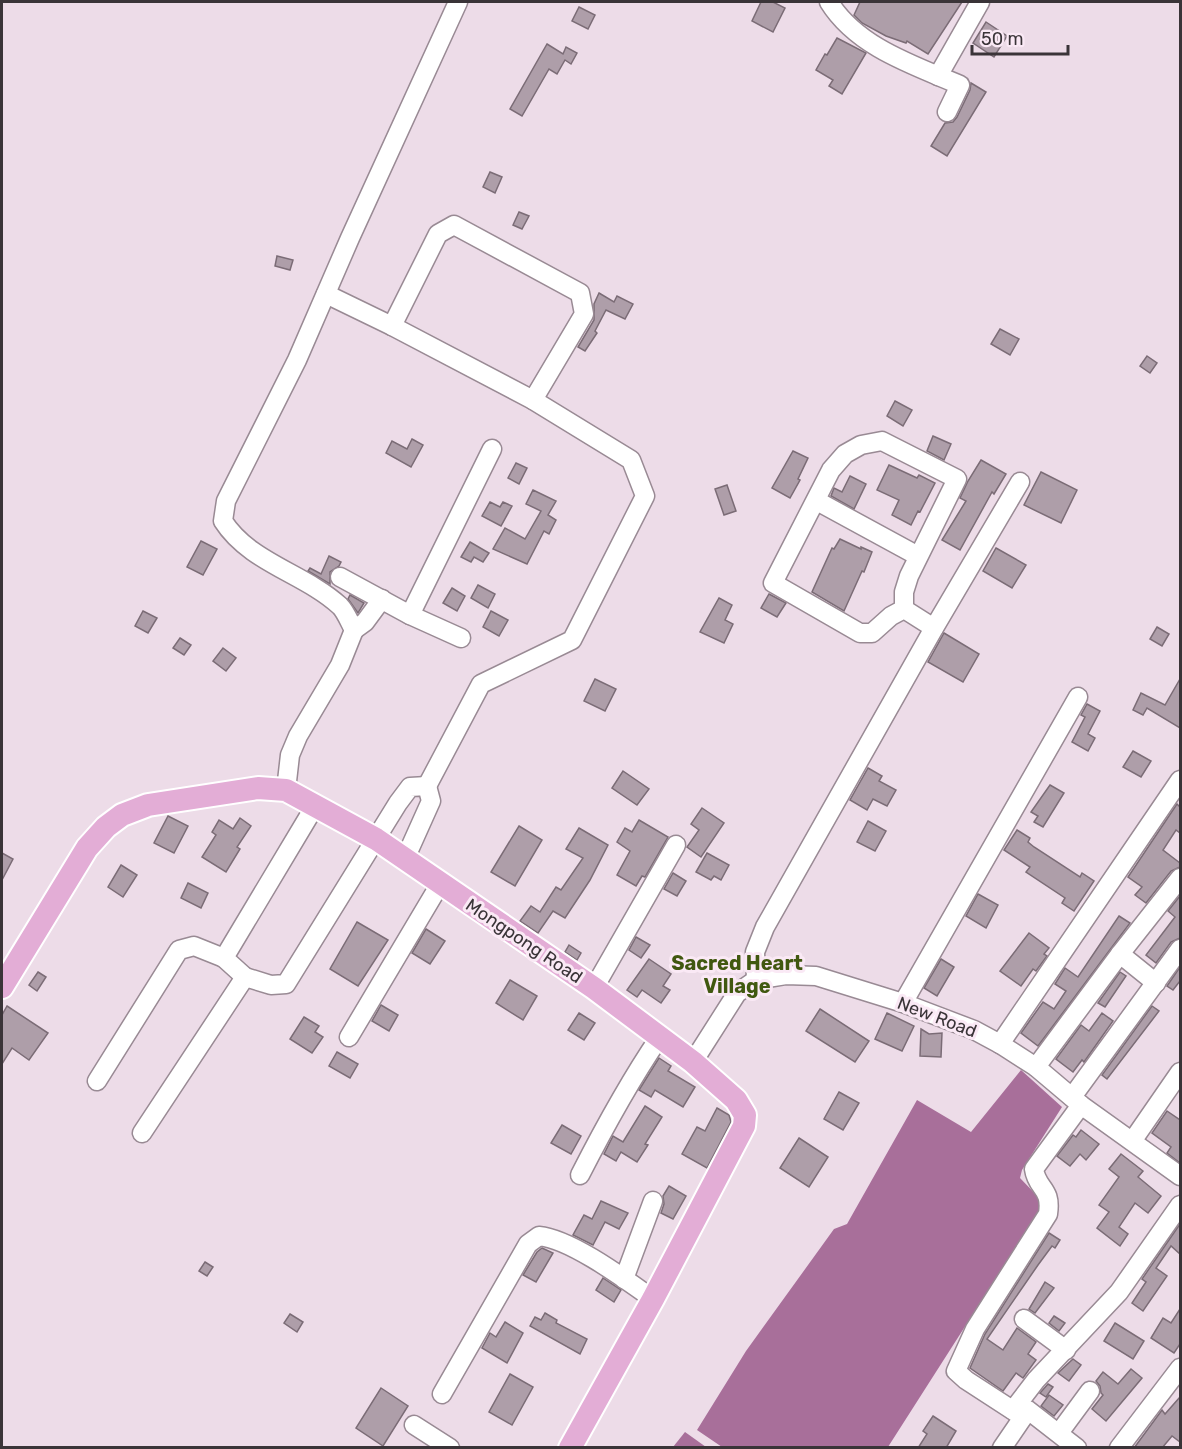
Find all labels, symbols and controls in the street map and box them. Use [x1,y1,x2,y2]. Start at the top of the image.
scale bar [972,18,1068,56]
text: 50 m [981,28,1024,50]
street label: Mongpong Road [461,894,587,988]
district label: Sacred Heart Village [671,951,803,998]
street label: New Road [894,992,980,1042]

